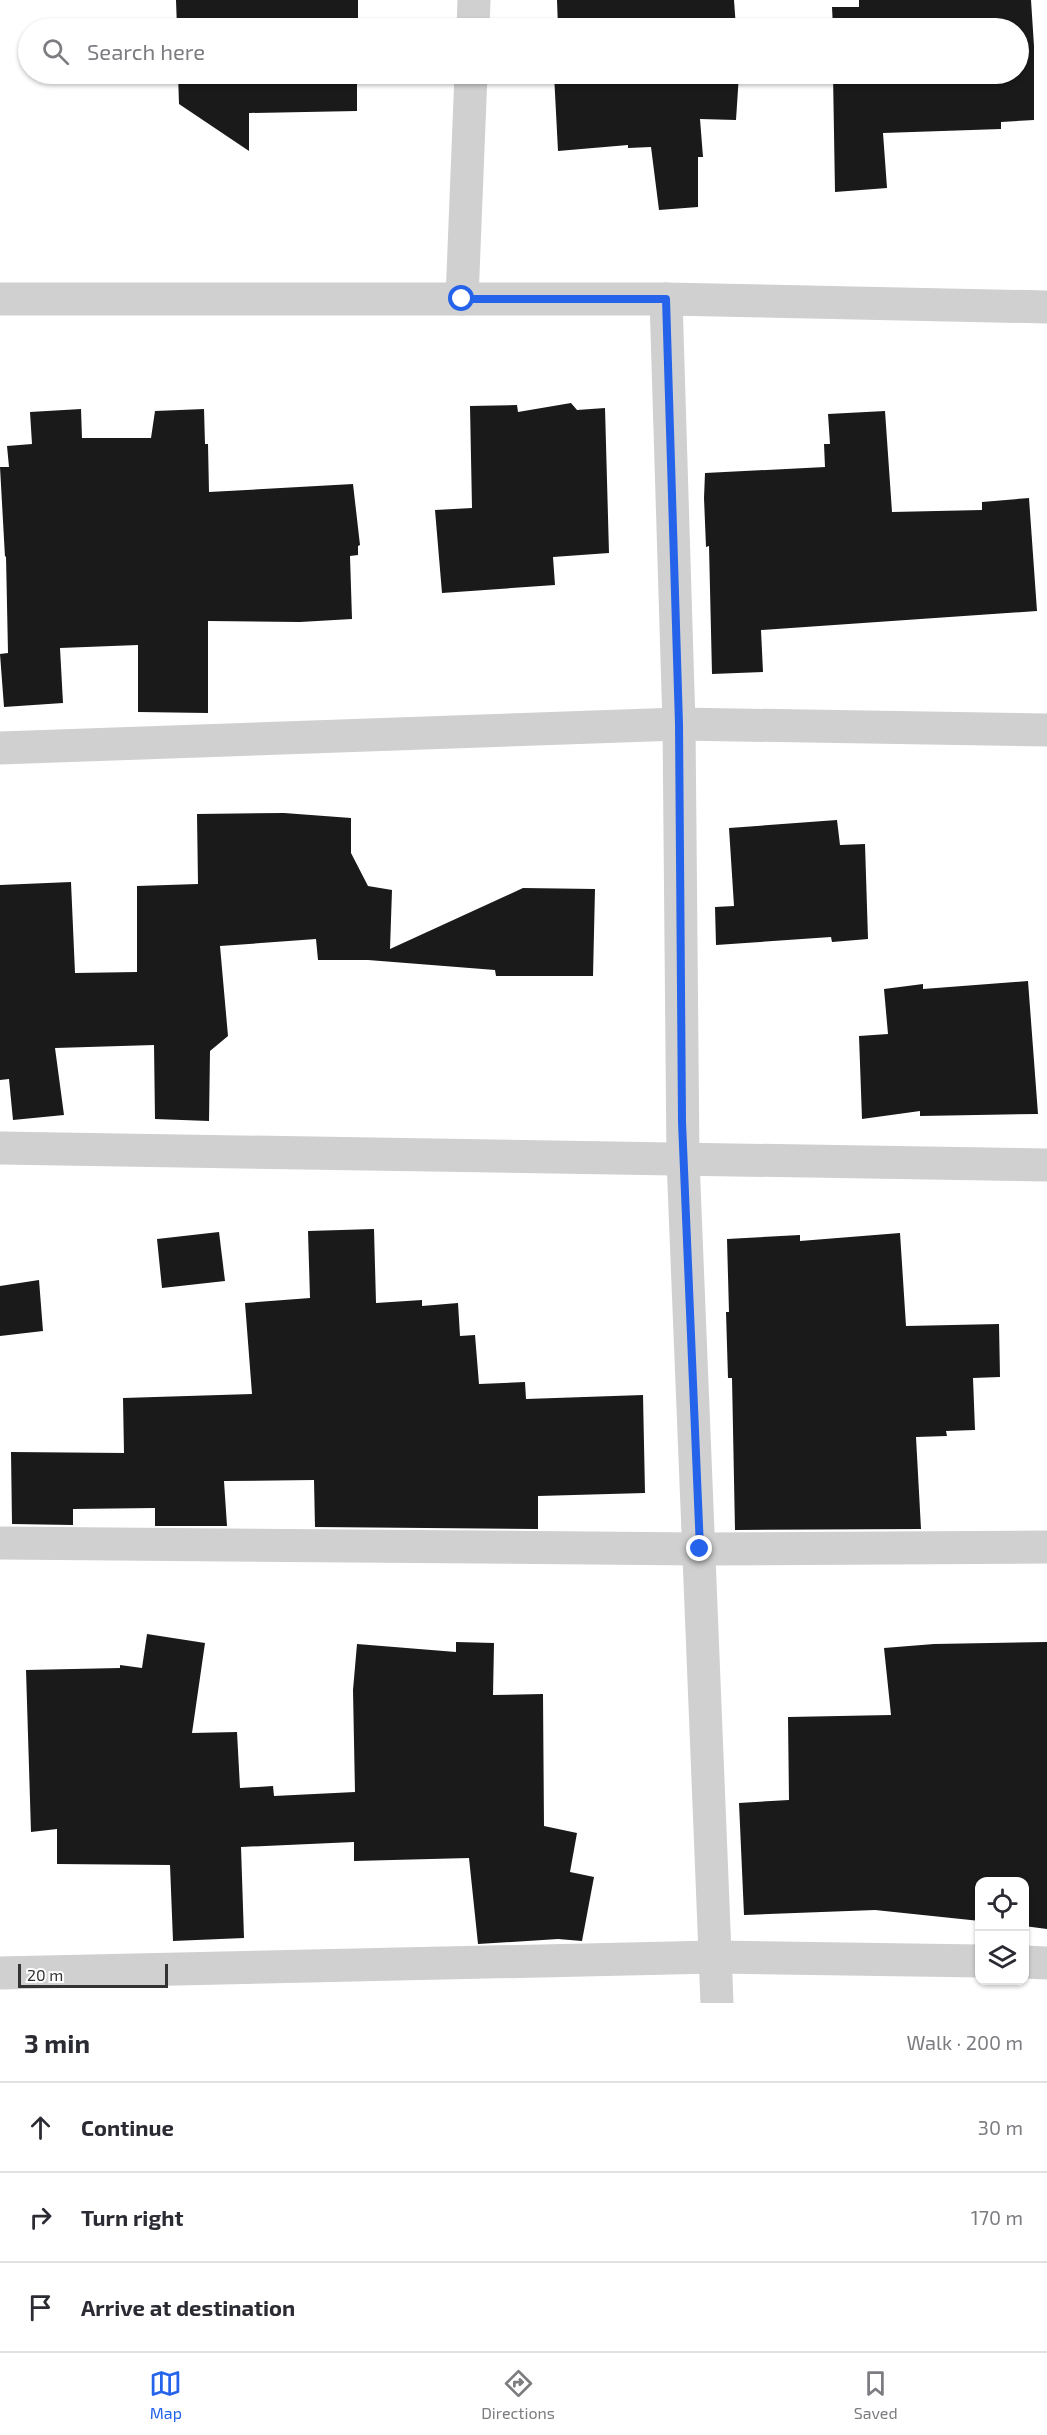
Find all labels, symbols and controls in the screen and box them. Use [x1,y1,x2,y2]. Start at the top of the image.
search box [18,18,1029,84]
icon: search [39,35,72,68]
text: Search here [87,38,205,64]
route start [448,285,474,311]
route end [686,1535,712,1561]
map controls [975,1877,1029,1985]
button: locate [975,1877,1029,1931]
button: layers [975,1931,1029,1985]
scale bar [18,1961,168,1988]
text: 20 m [27,1965,63,1984]
text: 3 min [24,2027,90,2058]
text: Walk · 200 m [906,2030,1023,2054]
icon: ahead [24,2111,57,2144]
text: Continue [81,2114,174,2140]
text: 30 m [978,2115,1023,2139]
icon: right [24,2201,57,2234]
text: Turn right [81,2204,183,2230]
text: 170 m [971,2205,1023,2229]
icon: arrive [24,2291,57,2324]
text: Arrive at destination [81,2294,295,2320]
tab: Map [149,2367,182,2422]
tab: Directions [481,2367,555,2422]
tab: Saved [854,2367,898,2422]

